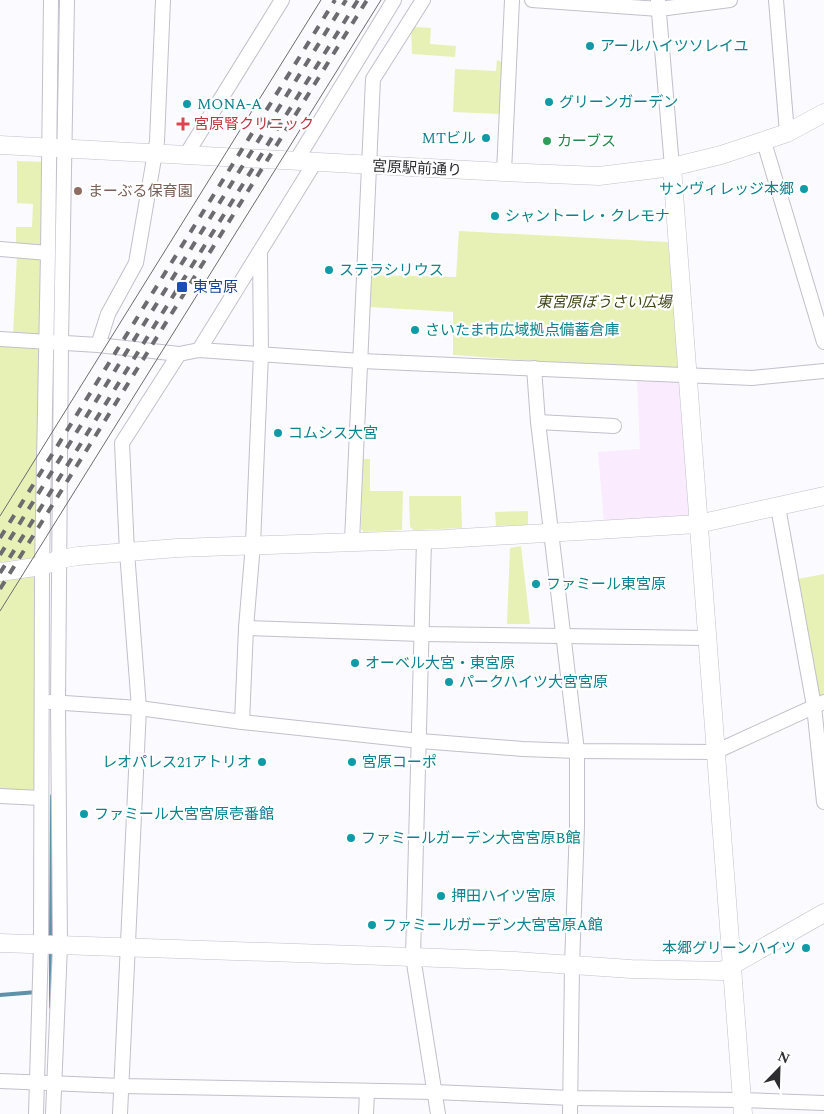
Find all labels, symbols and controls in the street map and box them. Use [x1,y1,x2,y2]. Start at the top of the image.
place label: アールハイツソレイユ [600,35,749,58]
marker: アールハイツソレイユ [584,40,596,52]
place label: グリーンガーデン [559,91,678,114]
place label: MONA-A [197,93,262,116]
marker: グリーンガーデン [543,96,555,108]
marker: MONA-A [181,98,193,110]
place label: 宮原腎クリニック [194,113,314,136]
marker: 宮原腎クリニック [176,117,190,131]
place label: MTビル [422,127,476,150]
place label: カーブス [557,130,616,153]
marker: MTビル [480,132,492,144]
marker: カーブス [541,135,553,147]
street label: 宮原駅前通り [371,155,463,182]
place label: サンヴィレッジ本郷 [659,178,794,201]
place label: まーぶる保育園 [88,180,192,203]
marker: サンヴィレッジ本郷 [798,183,810,195]
marker: まーぶる保育園 [72,185,84,197]
place label: シャントーレ・クレモナ [505,205,670,228]
marker: シャントーレ・クレモナ [489,210,501,222]
place label: ステラシリウス [339,259,444,282]
marker: ステラシリウス [323,264,335,276]
place label: 東宮原 [193,276,238,299]
marker: 東宮原 [175,280,189,294]
park label: 東宮原ぼうさい広場 [536,291,673,314]
place label: さいたま市広域拠点備蓄倉庫 [425,319,620,342]
marker: さいたま市広域拠点備蓄倉庫 [409,324,421,336]
place label: コムシス大宮 [288,422,378,445]
marker: コムシス大宮 [272,427,284,439]
place label: ファミール東宮原 [546,573,666,596]
marker: ファミール東宮原 [530,578,542,590]
place label: オーベル大宮・東宮原 [365,652,515,675]
marker: オーベル大宮・東宮原 [349,657,361,669]
place label: パークハイツ大宮宮原 [459,671,608,694]
marker: パークハイツ大宮宮原 [443,676,455,688]
place label: レオパレス21アトリオ [102,751,252,774]
place label: 宮原コーポ [362,751,437,774]
marker: レオパレス21アトリオ [256,756,268,768]
marker: 宮原コーポ [346,756,358,768]
place label: ファミール大宮宮原壱番館 [94,803,274,826]
marker: ファミール大宮宮原壱番館 [78,808,90,820]
place label: ファミールガーデン大宮宮原B館 [361,827,580,850]
marker: ファミールガーデン大宮宮原B館 [345,832,357,844]
place label: 押田ハイツ宮原 [451,885,556,908]
marker: 押田ハイツ宮原 [435,890,447,902]
place label: ファミールガーデン大宮宮原A館 [382,914,603,937]
marker: ファミールガーデン大宮宮原A館 [366,919,378,931]
place label: 本郷グリーンハイツ [662,937,796,960]
marker: 本郷グリーンハイツ [800,942,812,954]
north arrow [754,1044,804,1094]
text: N [775,1046,793,1069]

